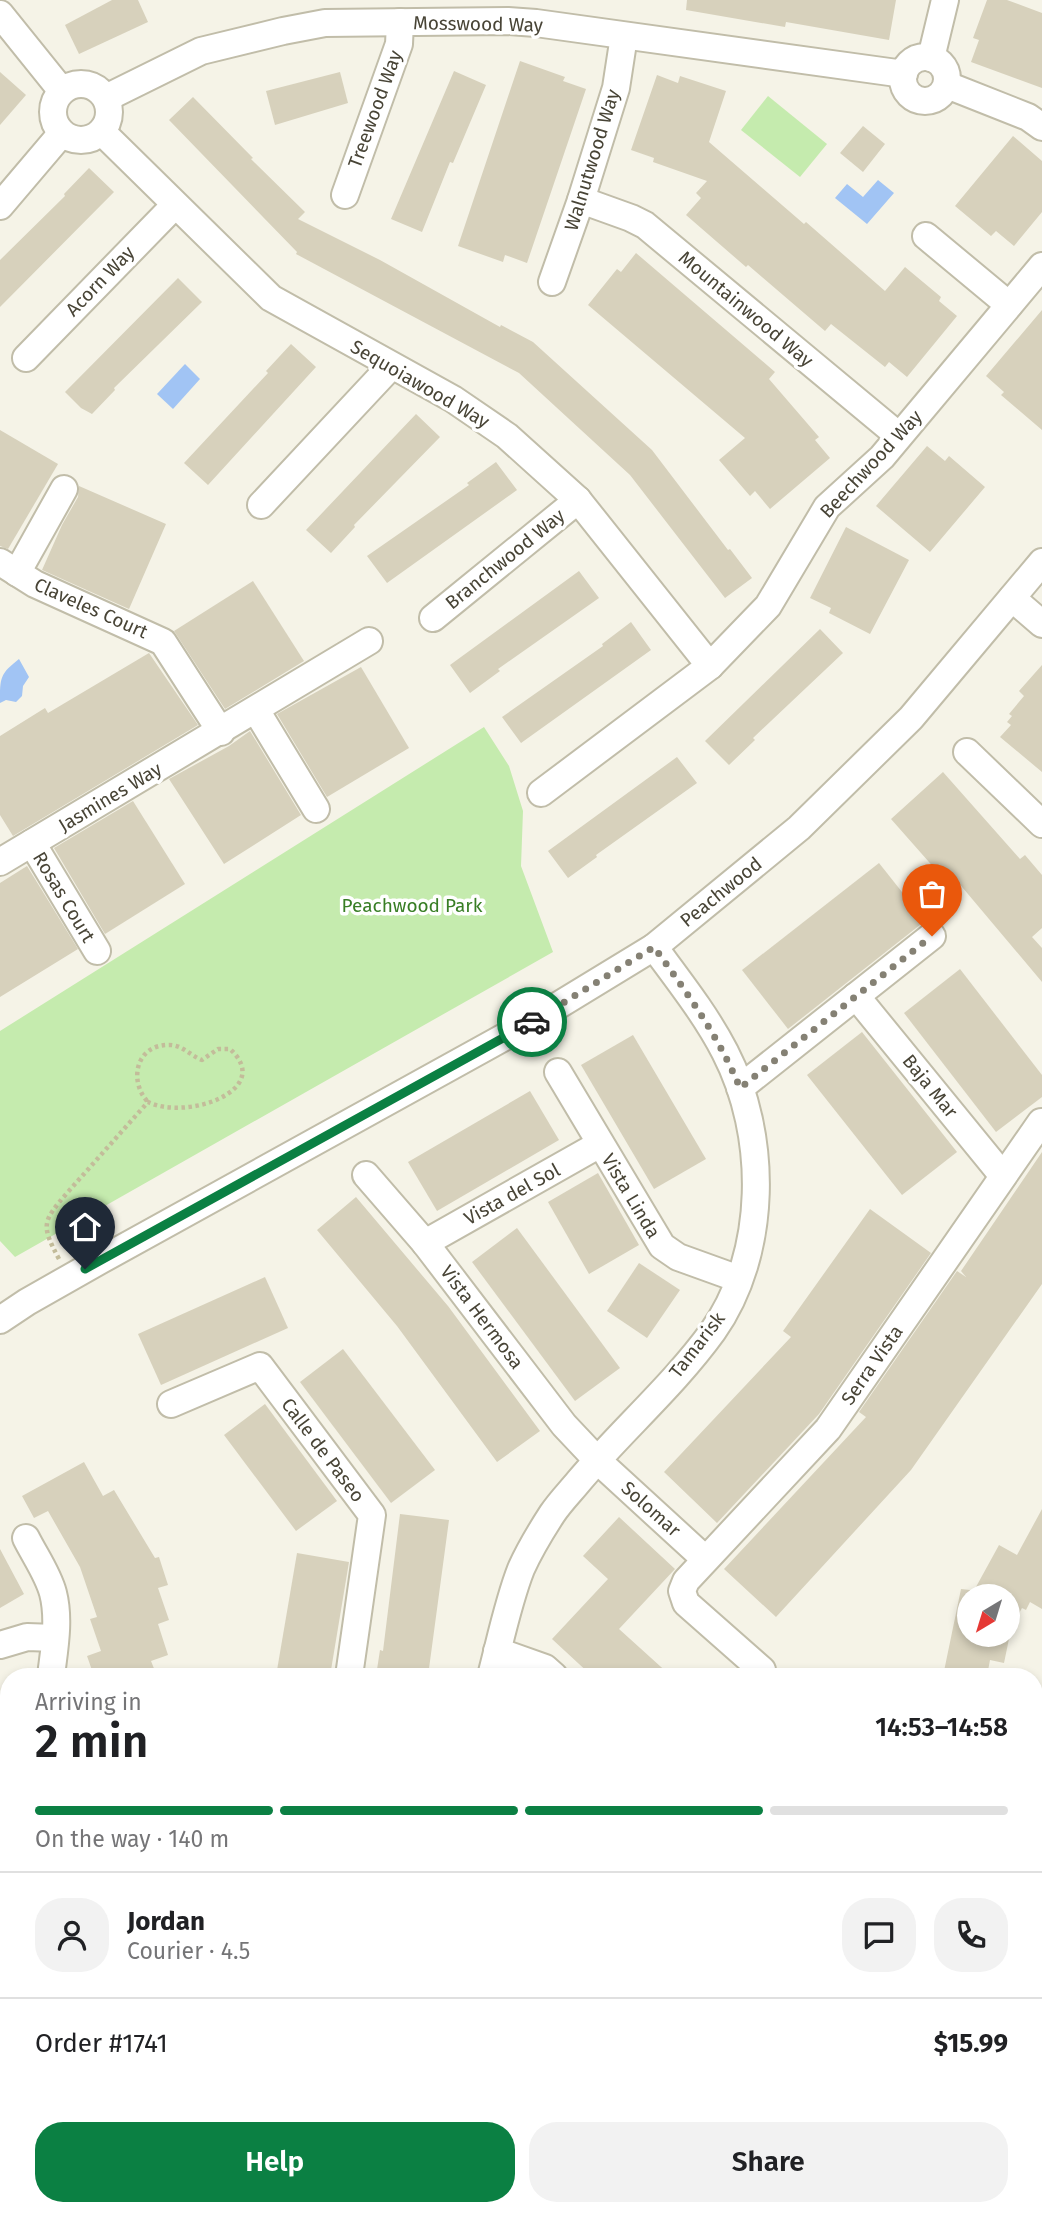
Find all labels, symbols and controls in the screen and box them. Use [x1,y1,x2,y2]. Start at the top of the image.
street label: Mosswood Way [413,11,544,37]
street label: Treewood Way [343,46,407,171]
street label: Walnutwood Way [560,86,625,233]
street label: Acorn Way [61,241,140,321]
street label: Mountainwood Way [674,246,818,372]
street label: Sequoiawood Way [346,335,494,433]
street label: Beechwood Way [815,405,927,523]
street label: Branchwood Way [441,504,570,614]
street label: Claveles Court [31,573,152,643]
street label: Jasmines Way [54,757,166,837]
street label: Rosas Court [28,848,100,947]
street label: Peachwood [676,852,766,932]
pin [902,864,962,936]
icon: bag [913,875,951,913]
park label: Peachwood Park [342,894,483,917]
courier [497,987,567,1057]
icon: car [513,1003,551,1041]
street label: Baja Mar [898,1050,963,1123]
street label: Vista Linda [597,1150,665,1242]
street label: Vista del Sol [460,1158,564,1230]
pin [55,1197,115,1269]
icon: home [66,1208,104,1246]
street label: Vista Hermosa [436,1261,528,1373]
street label: Tamarisk [664,1307,730,1382]
street label: Serra Vista [836,1321,908,1409]
street label: Calle de Paseo [276,1393,370,1507]
street label: Solomar [617,1476,686,1542]
north arrow [957,1584,1020,1647]
map controls [957,1584,1020,1647]
text: Arriving in [35,1688,142,1716]
text: 14:53–14:58 [875,1712,1008,1743]
text: 2 min [35,1714,148,1769]
text: On the way · 140 m [35,1825,229,1853]
button: person [35,1898,109,1972]
button: chat [842,1898,916,1972]
button: phone [934,1898,1008,1972]
text: Jordan [127,1906,205,1937]
text: Courier · 4.5 [127,1937,250,1965]
text: Order #1741 [35,2028,168,2059]
text: $15.99 [934,2028,1008,2059]
button: Help [35,2122,515,2202]
button: Share [529,2122,1008,2202]

